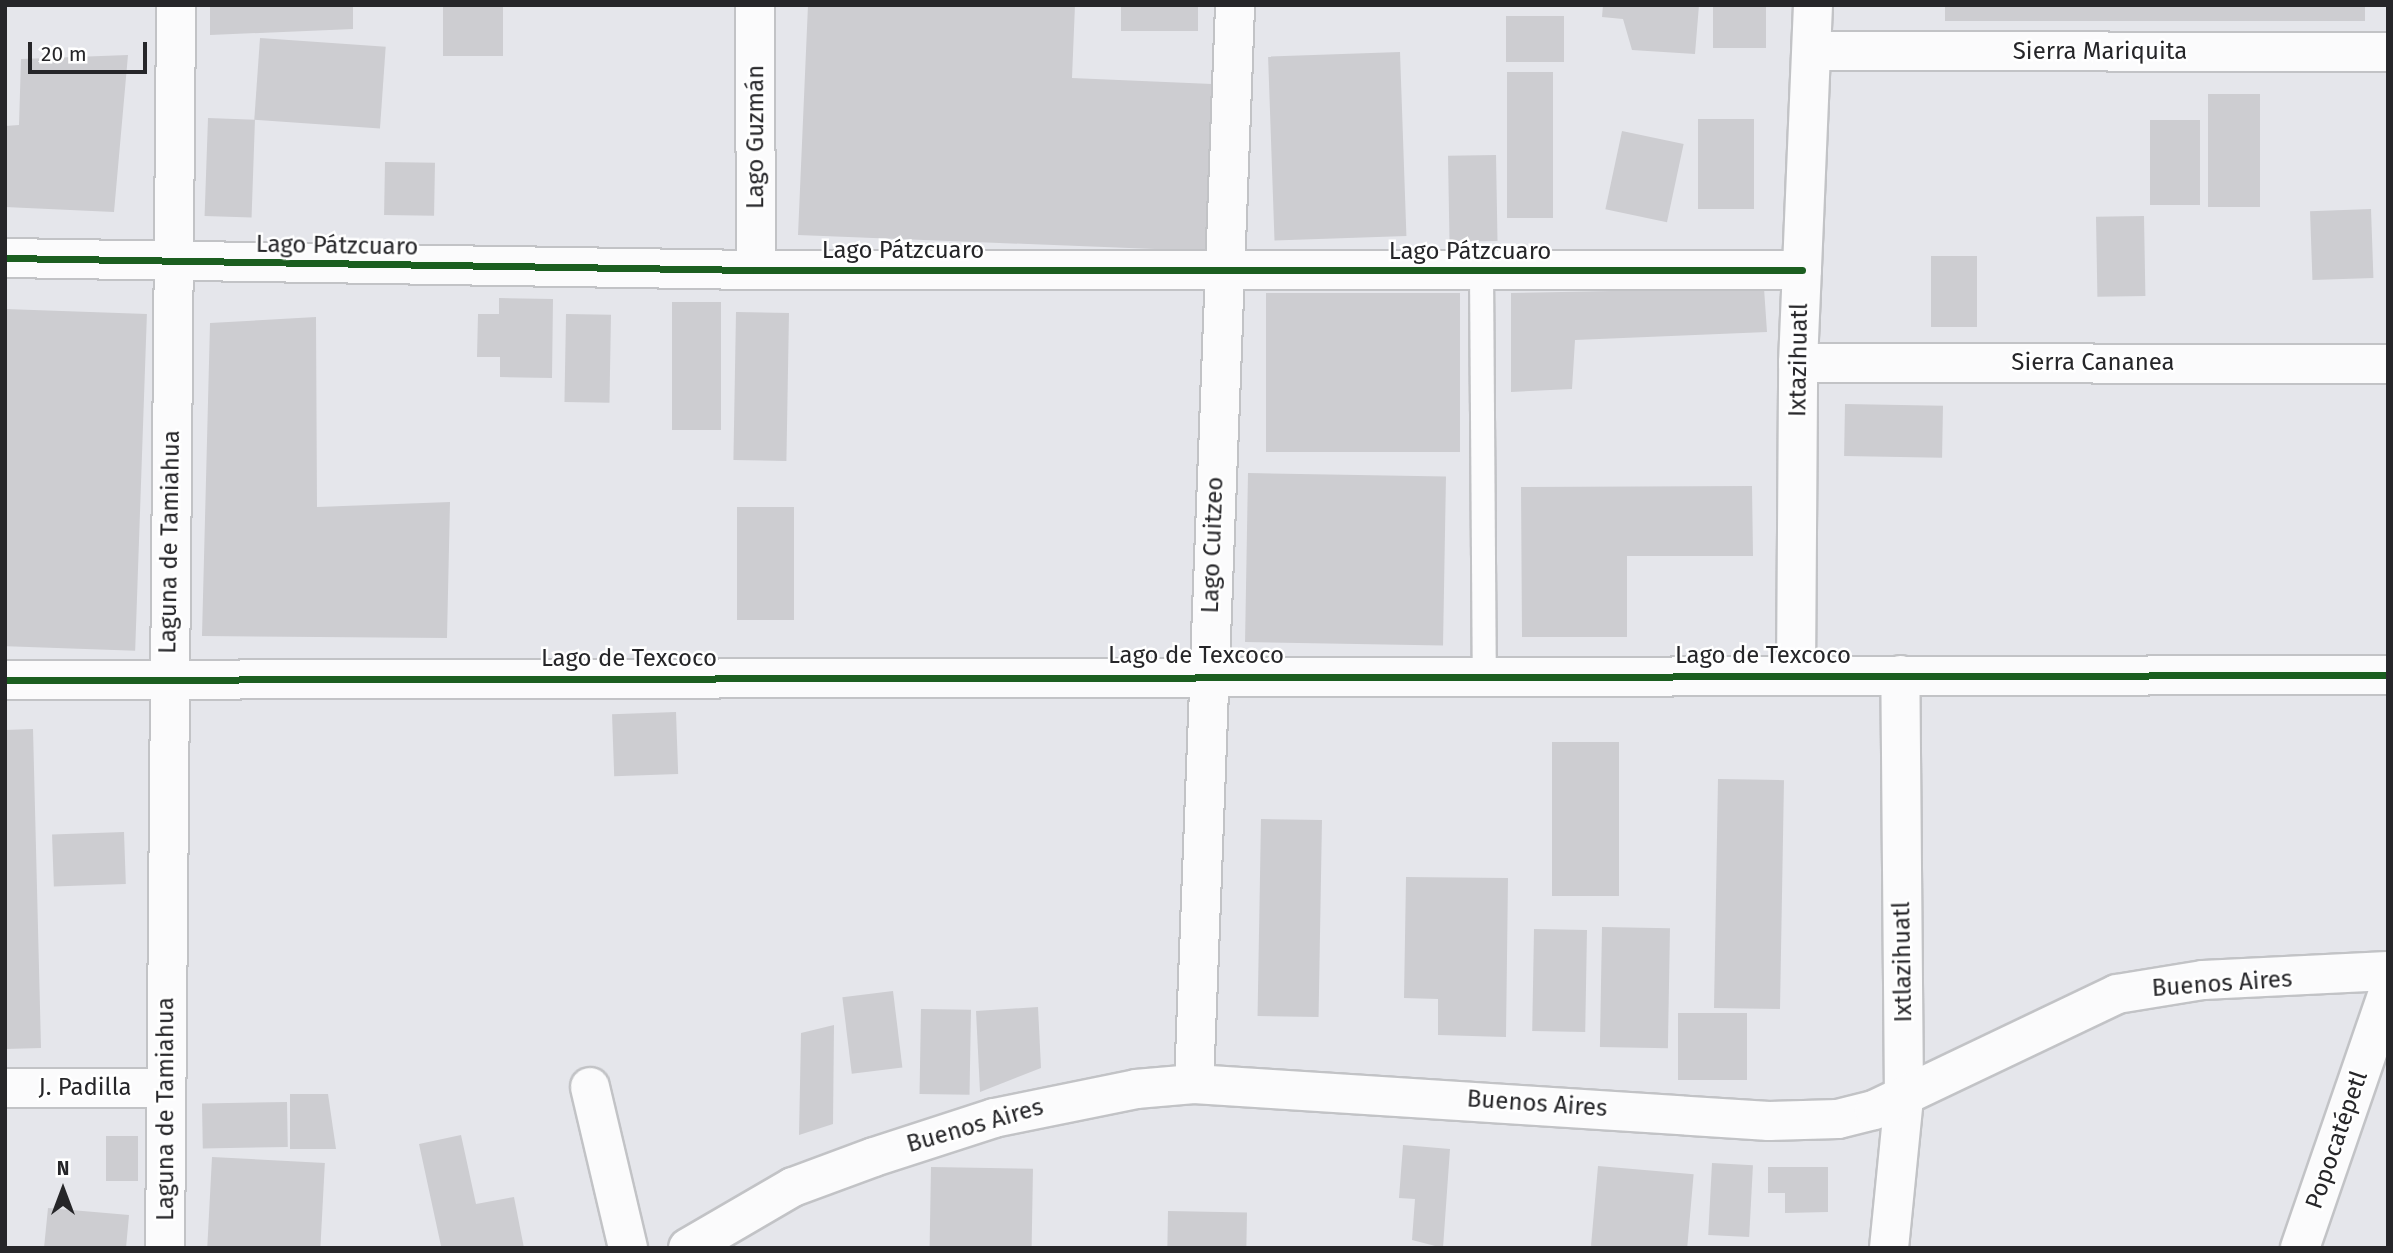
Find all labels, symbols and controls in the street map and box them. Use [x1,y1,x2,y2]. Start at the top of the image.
scale bar [32,28,150,72]
street label: Sierra Mariquita [2013,38,2187,66]
text: 20 m [41,41,87,67]
street label: Lago Guzmán [742,65,770,209]
street label: Lago Pátzcuaro [256,230,418,262]
street label: Lago Pátzcuaro [822,237,984,265]
street label: Lago Pátzcuaro [1389,238,1551,266]
street label: Ixtazihuatl [1784,303,1814,417]
street label: Sierra Cananea [2011,349,2175,377]
street label: Laguna de Tamiahua [154,430,186,654]
street label: Lago Cuitzeo [1196,476,1230,614]
street label: Lago de Texcoco [1108,642,1284,670]
street label: Lago de Texcoco [1675,642,1851,670]
street label: Lago de Texcoco [541,645,717,673]
street label: Ixtlazihuatl [1888,901,1918,1023]
street label: Buenos Aires [2151,965,2293,1003]
street label: Laguna de Tamiahua [152,997,180,1221]
street label: Popocatépetl [2300,1067,2374,1213]
street label: J. Padilla [38,1074,132,1102]
street label: Buenos Aires [1466,1085,1608,1123]
street label: Buenos Aires [903,1093,1047,1159]
north arrow [28,1155,98,1225]
text: N [57,1157,69,1180]

